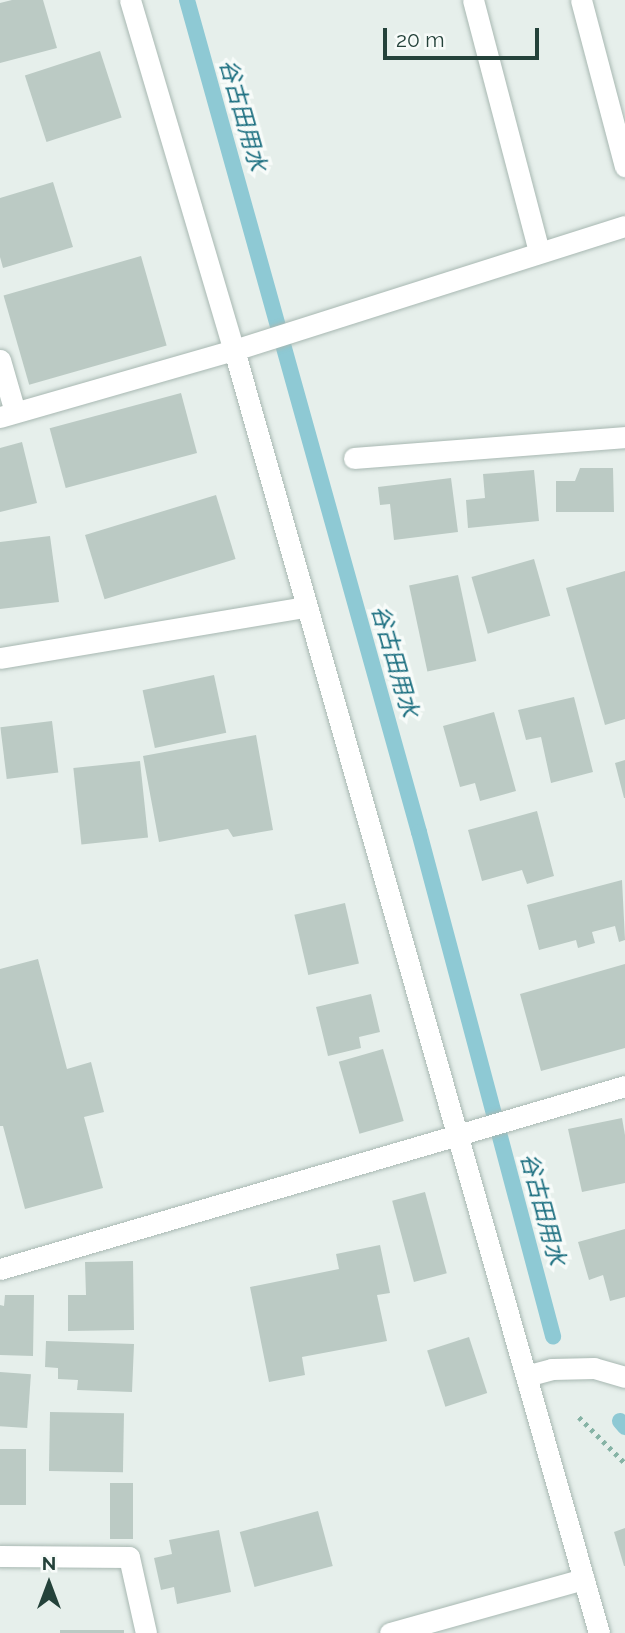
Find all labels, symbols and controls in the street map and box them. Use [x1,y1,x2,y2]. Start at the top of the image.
scale bar [387,14,543,58]
text: 20 m [396,27,444,52]
water label: 谷古田用水 [214,56,272,174]
water label: 谷古田用水 [366,602,424,720]
water label: 谷古田用水 [515,1150,571,1268]
north arrow [14,1549,84,1619]
text: N [42,1552,56,1574]

